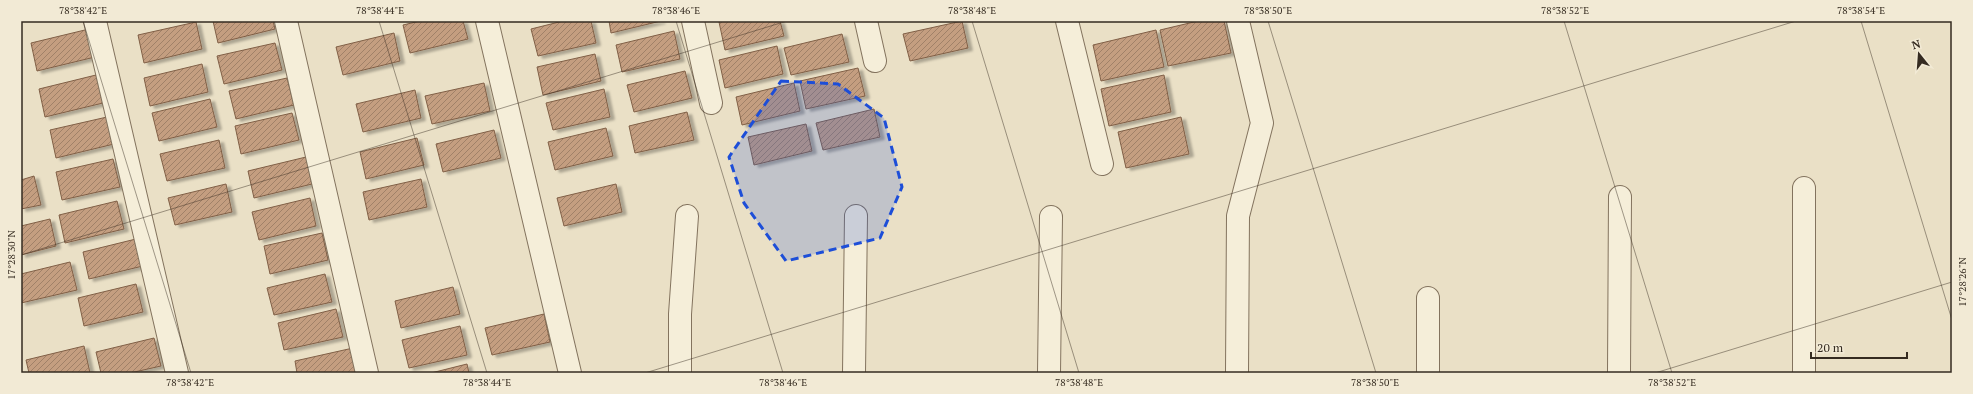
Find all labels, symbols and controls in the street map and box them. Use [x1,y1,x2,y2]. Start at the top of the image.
text: 78°38'42"E [59,4,107,17]
text: 78°38'44"E [356,4,404,17]
text: 78°38'46"E [652,4,700,17]
text: 78°38'48"E [948,4,996,17]
text: 78°38'50"E [1244,4,1292,17]
text: 78°38'52"E [1541,4,1589,17]
text: 78°38'54"E [1837,4,1885,17]
north arrow [1899,34,1939,74]
text: N [1910,36,1923,52]
text: 17°28'30"N [5,230,18,280]
text: 17°28'26"N [1956,257,1969,307]
scale bar [1811,334,1907,360]
text: 20 m [1817,340,1844,355]
text: 78°38'42"E [166,376,214,389]
text: 78°38'44"E [463,376,511,389]
text: 78°38'46"E [759,376,807,389]
text: 78°38'48"E [1055,376,1103,389]
text: 78°38'50"E [1351,376,1399,389]
text: 78°38'52"E [1648,376,1696,389]

